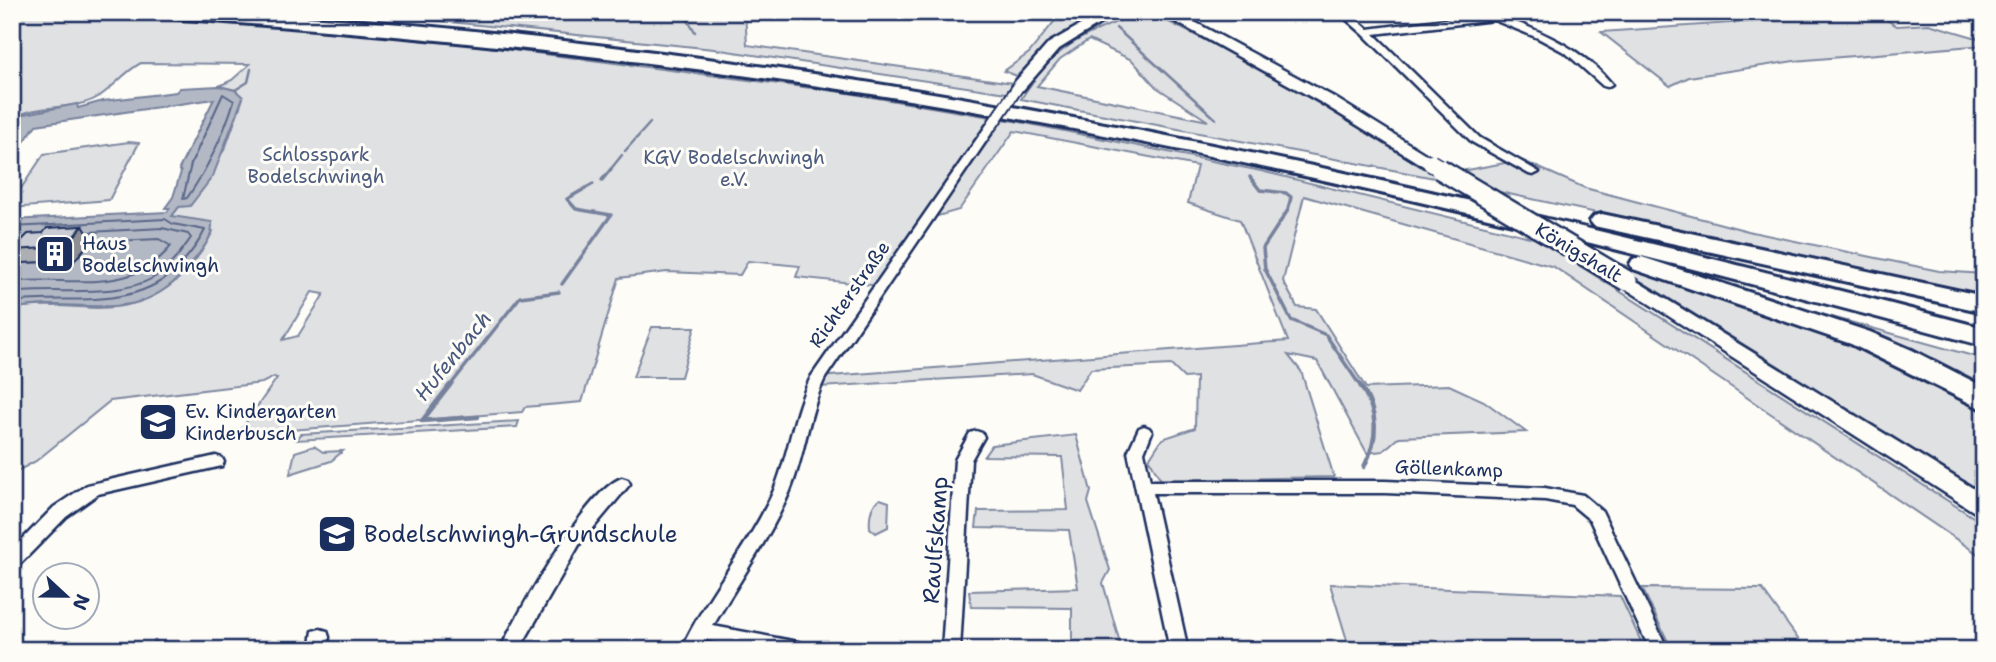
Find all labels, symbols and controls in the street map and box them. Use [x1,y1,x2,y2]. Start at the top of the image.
park label: Schlosspark Bodelschwingh [247,142,385,189]
park label: KGV Bodelschwingh e.V. [643,145,825,192]
street label: Königshalt [1531,217,1627,288]
place label: Haus Bodelschwingh [82,231,219,278]
building icon: Haus Bodelschwingh [34,233,76,275]
street label: Richterstraße [803,236,896,353]
water label: Hufenbach [408,305,498,407]
place label: Ev. Kindergarten Kinderbusch [185,399,336,446]
school or university icon: Ev. Kindergarten Kinderbusch [137,401,179,443]
street label: Göllenkamp [1394,454,1504,483]
street label: Raulfskamp [916,475,954,605]
school or university icon: Bodelschwingh-Grundschule [316,513,358,555]
place label: Bodelschwingh-Grundschule [364,519,678,549]
north arrow [32,560,102,630]
text: N [67,591,96,614]

